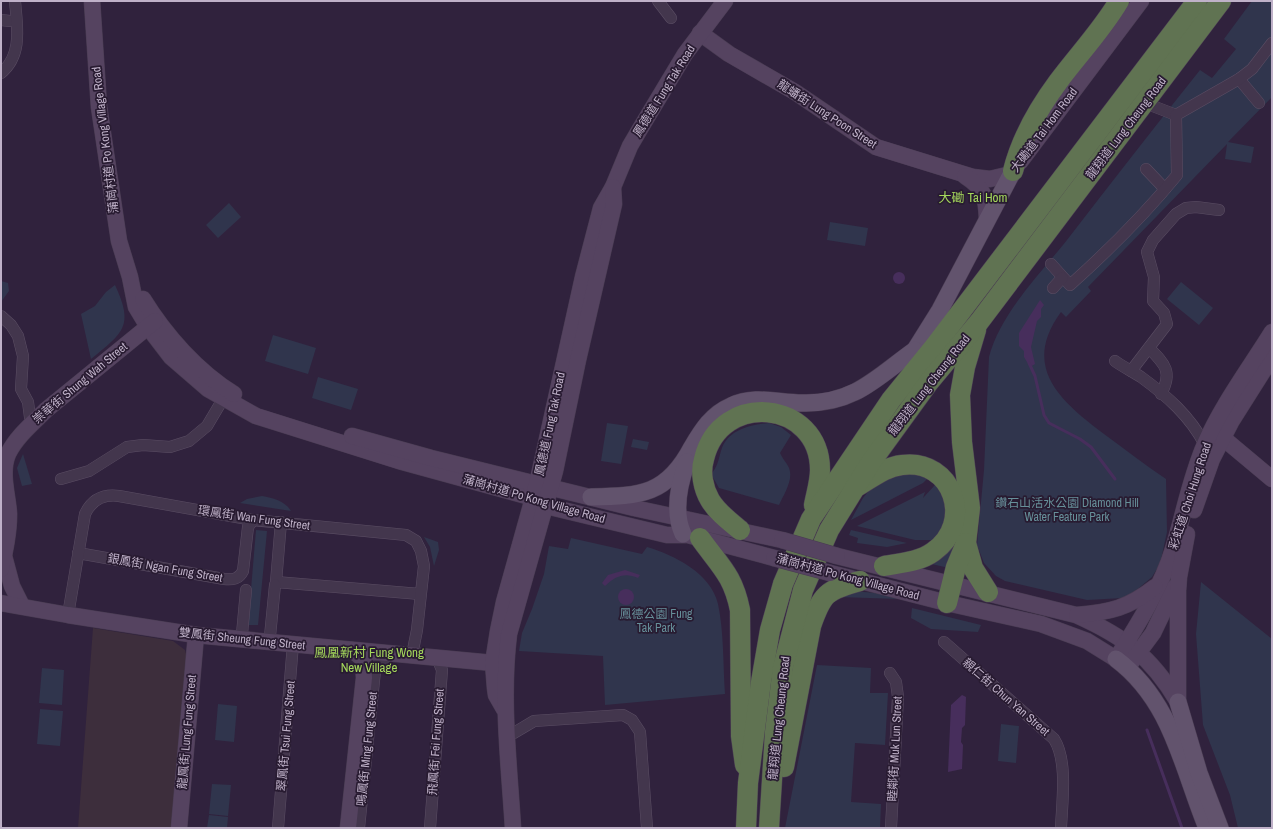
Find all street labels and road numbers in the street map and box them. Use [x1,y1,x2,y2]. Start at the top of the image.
street label: 鳳德道 Fung Tak Road [629,42,699,140]
street label: 蒲崗村道 Po Kong Village Road [88,66,122,214]
street label: 龍翔道 Lung Cheung Road [1082,74,1170,182]
street label: 龍蟠街 Lung Poon Street [774,76,880,152]
street label: 大磡道 Tai Hom Road [1007,85,1081,175]
street label: 龍翔道 Lung Cheung Road [884,331,974,439]
street label: 崇華街 Shung Wah Street [29,339,131,427]
street label: 鳳德道 Fung Tak Road [531,371,569,477]
street label: 彩虹道 Choi Hung Road [1165,440,1215,552]
street label: 蒲崗村道 Po Kong Village Road [461,471,607,527]
street label: 環鳳街 Wan Fung Street [197,502,311,534]
street label: 銀鳳街 Ngan Fung Street [106,550,224,586]
street label: 蒲崗村道 Po Kong Village Road [775,550,921,604]
street label: 雙鳳街 Sheung Fung Street [178,624,306,654]
street label: 龍翔道 Lung Cheung Road [765,655,793,781]
street label: 親仁街 Chun Yan Street [959,655,1053,739]
street label: 龍鳳街 Lung Fung Street [174,674,200,790]
street label: 翠鳳街 Tsui Fung Street [273,680,299,792]
street label: 飛鳳街 Fei Fung Street [424,688,448,796]
street label: 鳴鳳街 Ming Fung Street [353,691,381,807]
street label: 睦鄰街 Muk Lun Street [884,696,906,802]

